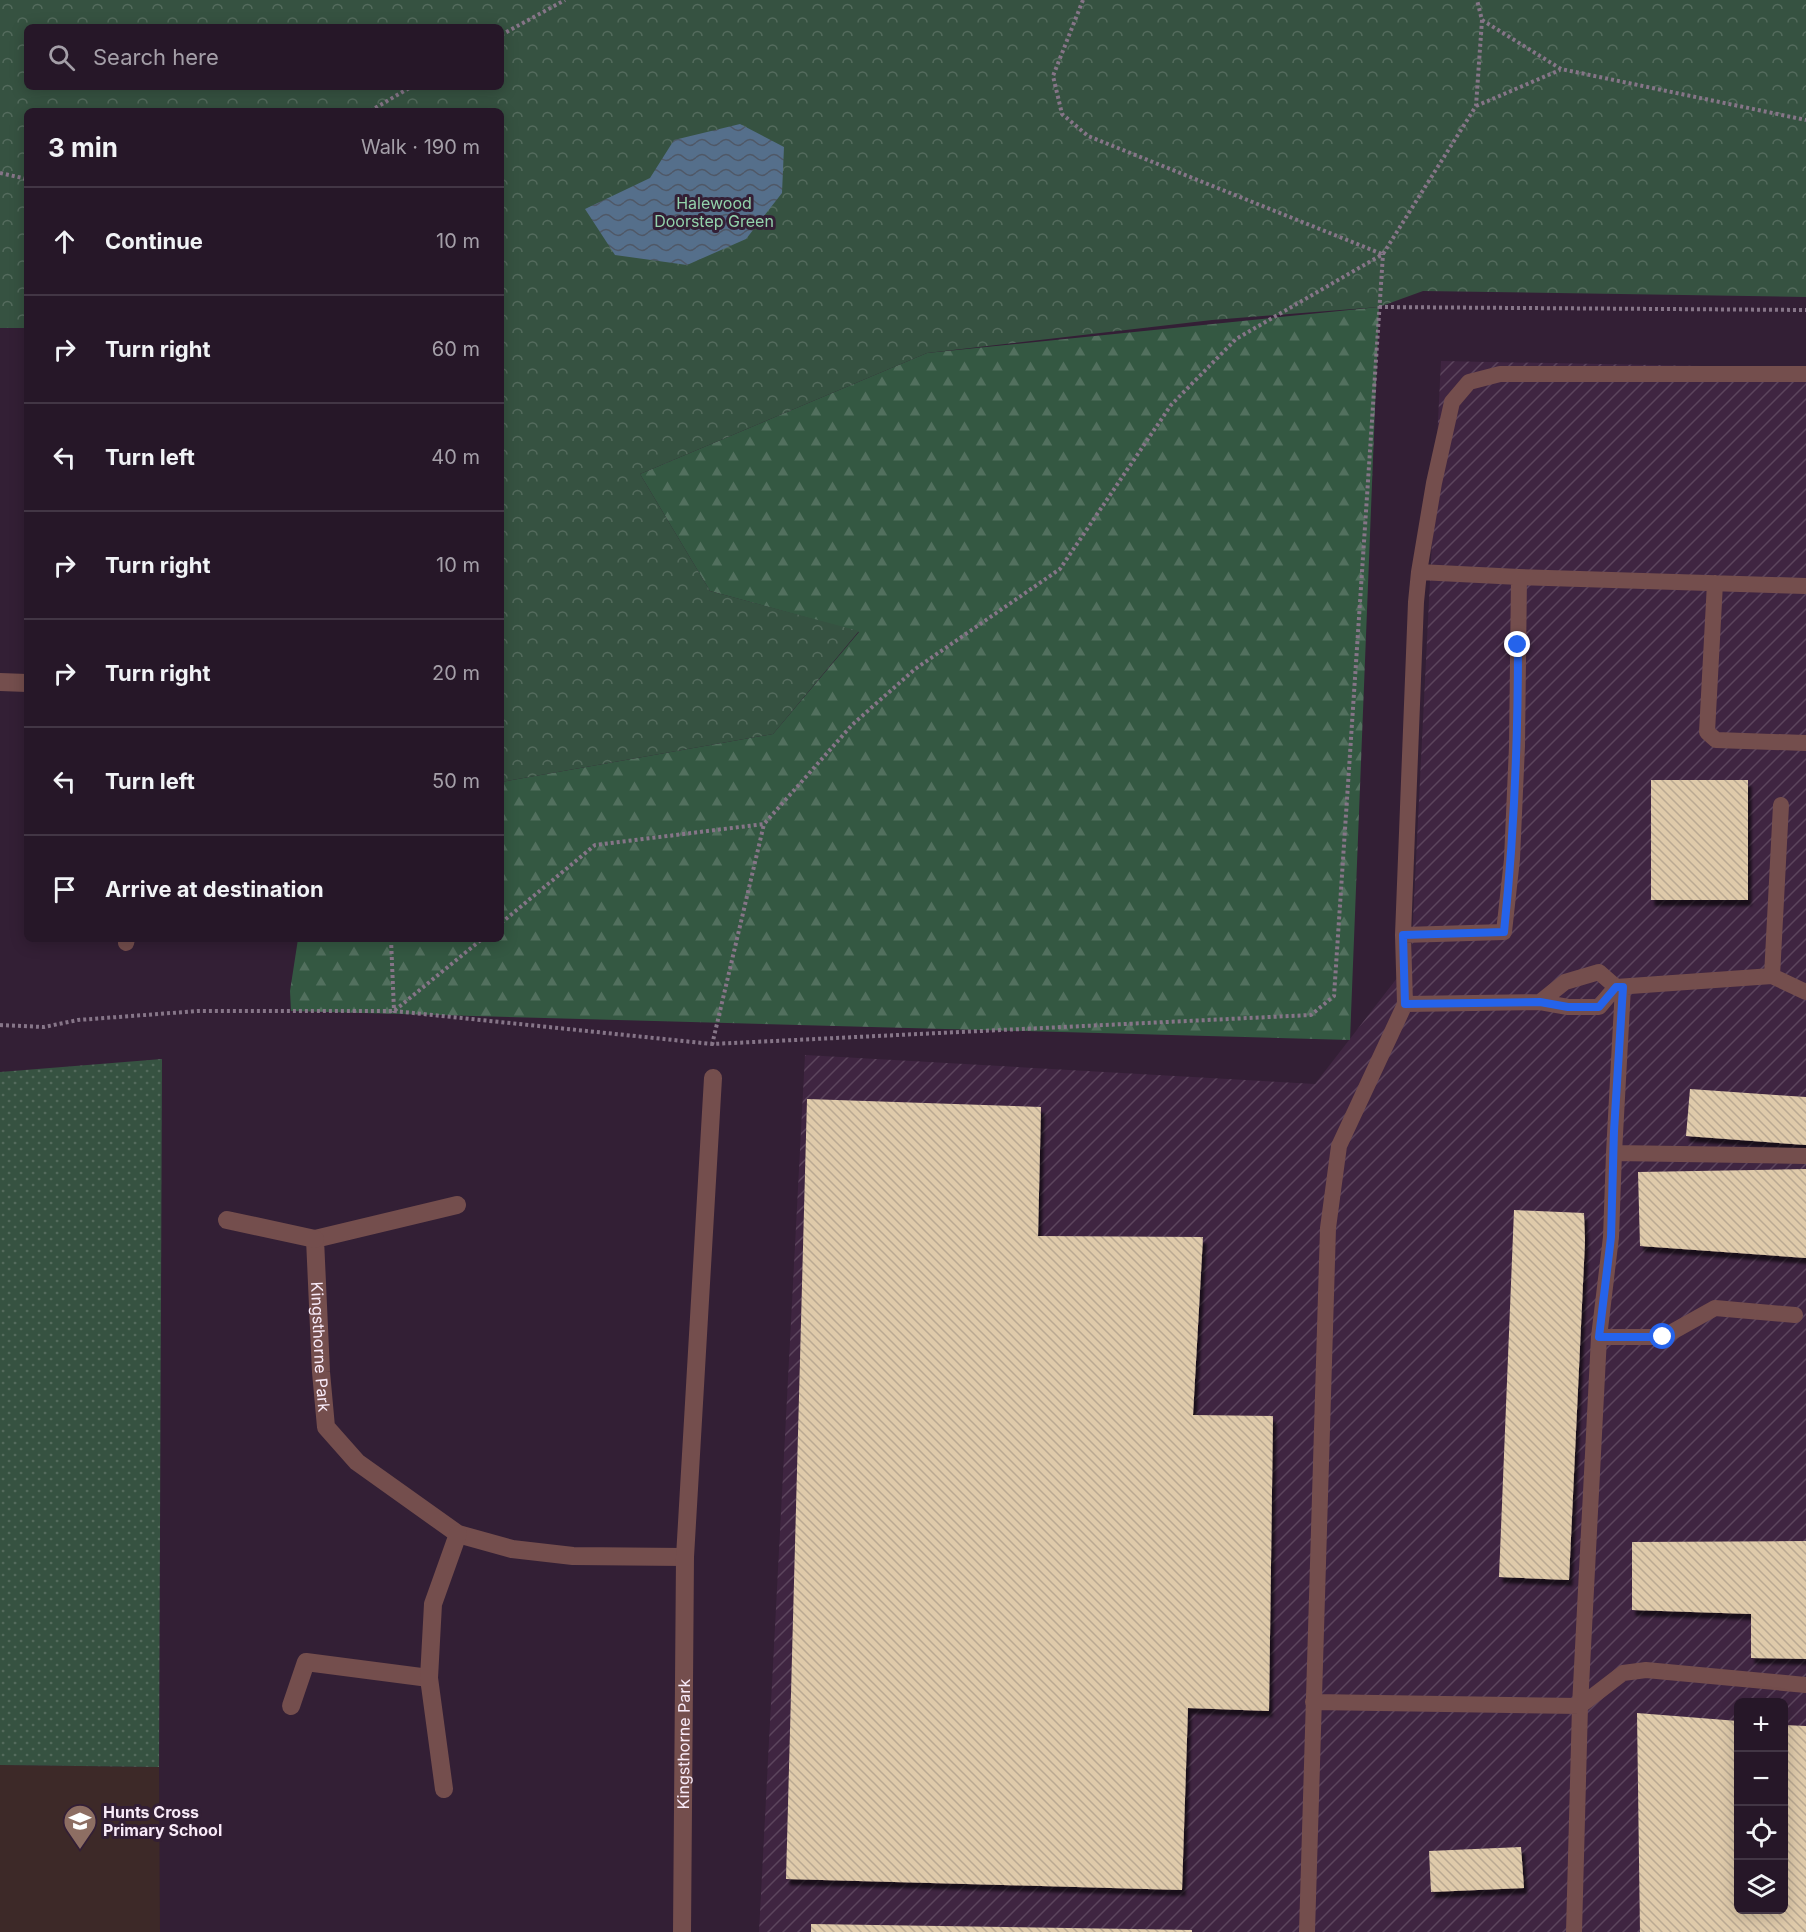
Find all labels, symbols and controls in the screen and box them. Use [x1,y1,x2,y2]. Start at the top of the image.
search box [24,24,504,90]
icon: search [45,41,78,74]
text: Search here [93,44,219,70]
text: 3 min [48,132,118,163]
text: Walk · 190 m [361,135,480,159]
park label: Halewood Doorstep Green [654,193,774,231]
icon: ahead [48,225,81,258]
text: Continue [105,228,203,254]
text: 10 m [436,229,480,253]
icon: right [48,333,81,366]
text: Turn right [105,336,211,362]
text: 60 m [432,337,480,361]
icon: left [48,441,81,474]
text: Turn left [105,444,195,470]
text: 40 m [431,445,480,469]
icon: right [48,549,81,582]
text: Turn right [105,552,211,578]
text: 10 m [436,553,480,577]
route end [1504,631,1530,657]
icon: right [48,657,81,690]
text: Turn right [105,660,211,686]
text: 20 m [432,661,480,685]
icon: left [48,765,81,798]
text: Turn left [105,768,195,794]
text: 50 m [432,769,480,793]
icon: arrive [48,873,81,906]
text: Arrive at destination [105,876,324,902]
street label: Kingsthorne Park [307,1281,335,1413]
route start [1649,1323,1675,1349]
street label: Kingsthorne Park [673,1678,694,1809]
map controls [1734,1698,1788,1914]
button: + [1734,1698,1788,1752]
button: − [1734,1752,1788,1806]
place label: Hunts Cross Primary School [103,1802,222,1840]
school or university icon: Hunts Cross Primary School [62,1803,98,1850]
button: locate [1734,1806,1788,1860]
button: layers [1734,1860,1788,1914]

